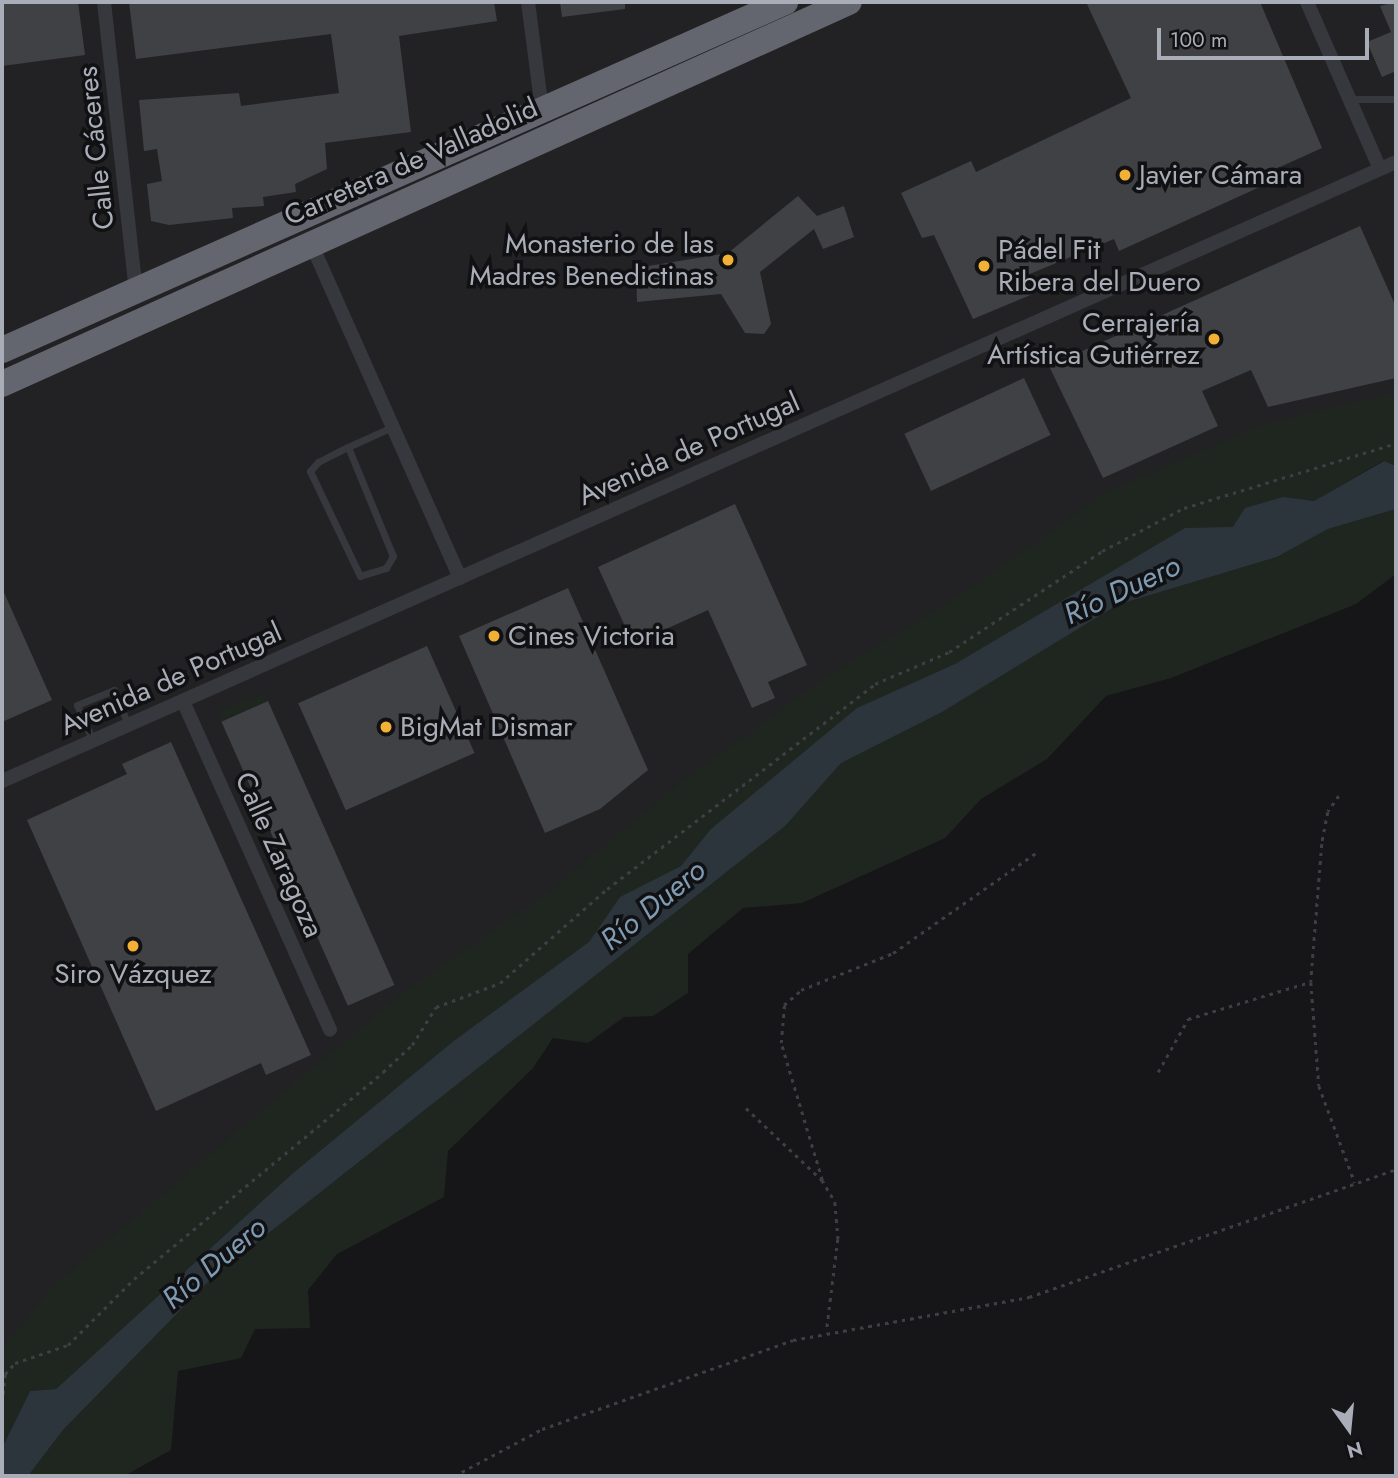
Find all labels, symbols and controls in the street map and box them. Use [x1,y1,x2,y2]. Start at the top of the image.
scale bar [1160,14,1372,58]
text: 100 m [1170,25,1227,55]
street label: Calle Cáceres [71,65,121,231]
street label: Carretera de Valladolid [279,91,543,233]
place label: Javier Cámara [1139,158,1302,192]
marker: Javier Cámara [1117,167,1133,183]
place label: Monasterio de las Madres Benedictinas [469,227,714,293]
place label: Pádel Fit Ribera del Duero [998,233,1201,299]
marker: Monasterio de las Madres Benedictinas [720,252,736,268]
marker: Pádel Fit Ribera del Duero [976,258,992,274]
place label: Cerrajería Artística Gutiérrez [987,306,1200,372]
marker: Cerrajería Artística Gutiérrez [1206,331,1222,347]
street label: Avenida de Portugal [573,385,805,513]
water label: Río Duero [1058,547,1186,633]
street label: Avenida de Portugal [55,615,287,743]
place label: Cines Victoria [508,619,675,653]
marker: Cines Victoria [486,628,502,644]
place label: BigMat Dismar [400,710,573,744]
marker: BigMat Dismar [378,719,394,735]
street label: Calle Zaragoza [228,767,330,943]
water label: Río Duero [593,852,713,958]
marker: Siro Vázquez [125,938,141,954]
place label: Siro Vázquez [54,957,212,991]
water label: Río Duero [155,1209,273,1317]
north arrow [1314,1394,1384,1464]
text: N [1344,1435,1365,1465]

